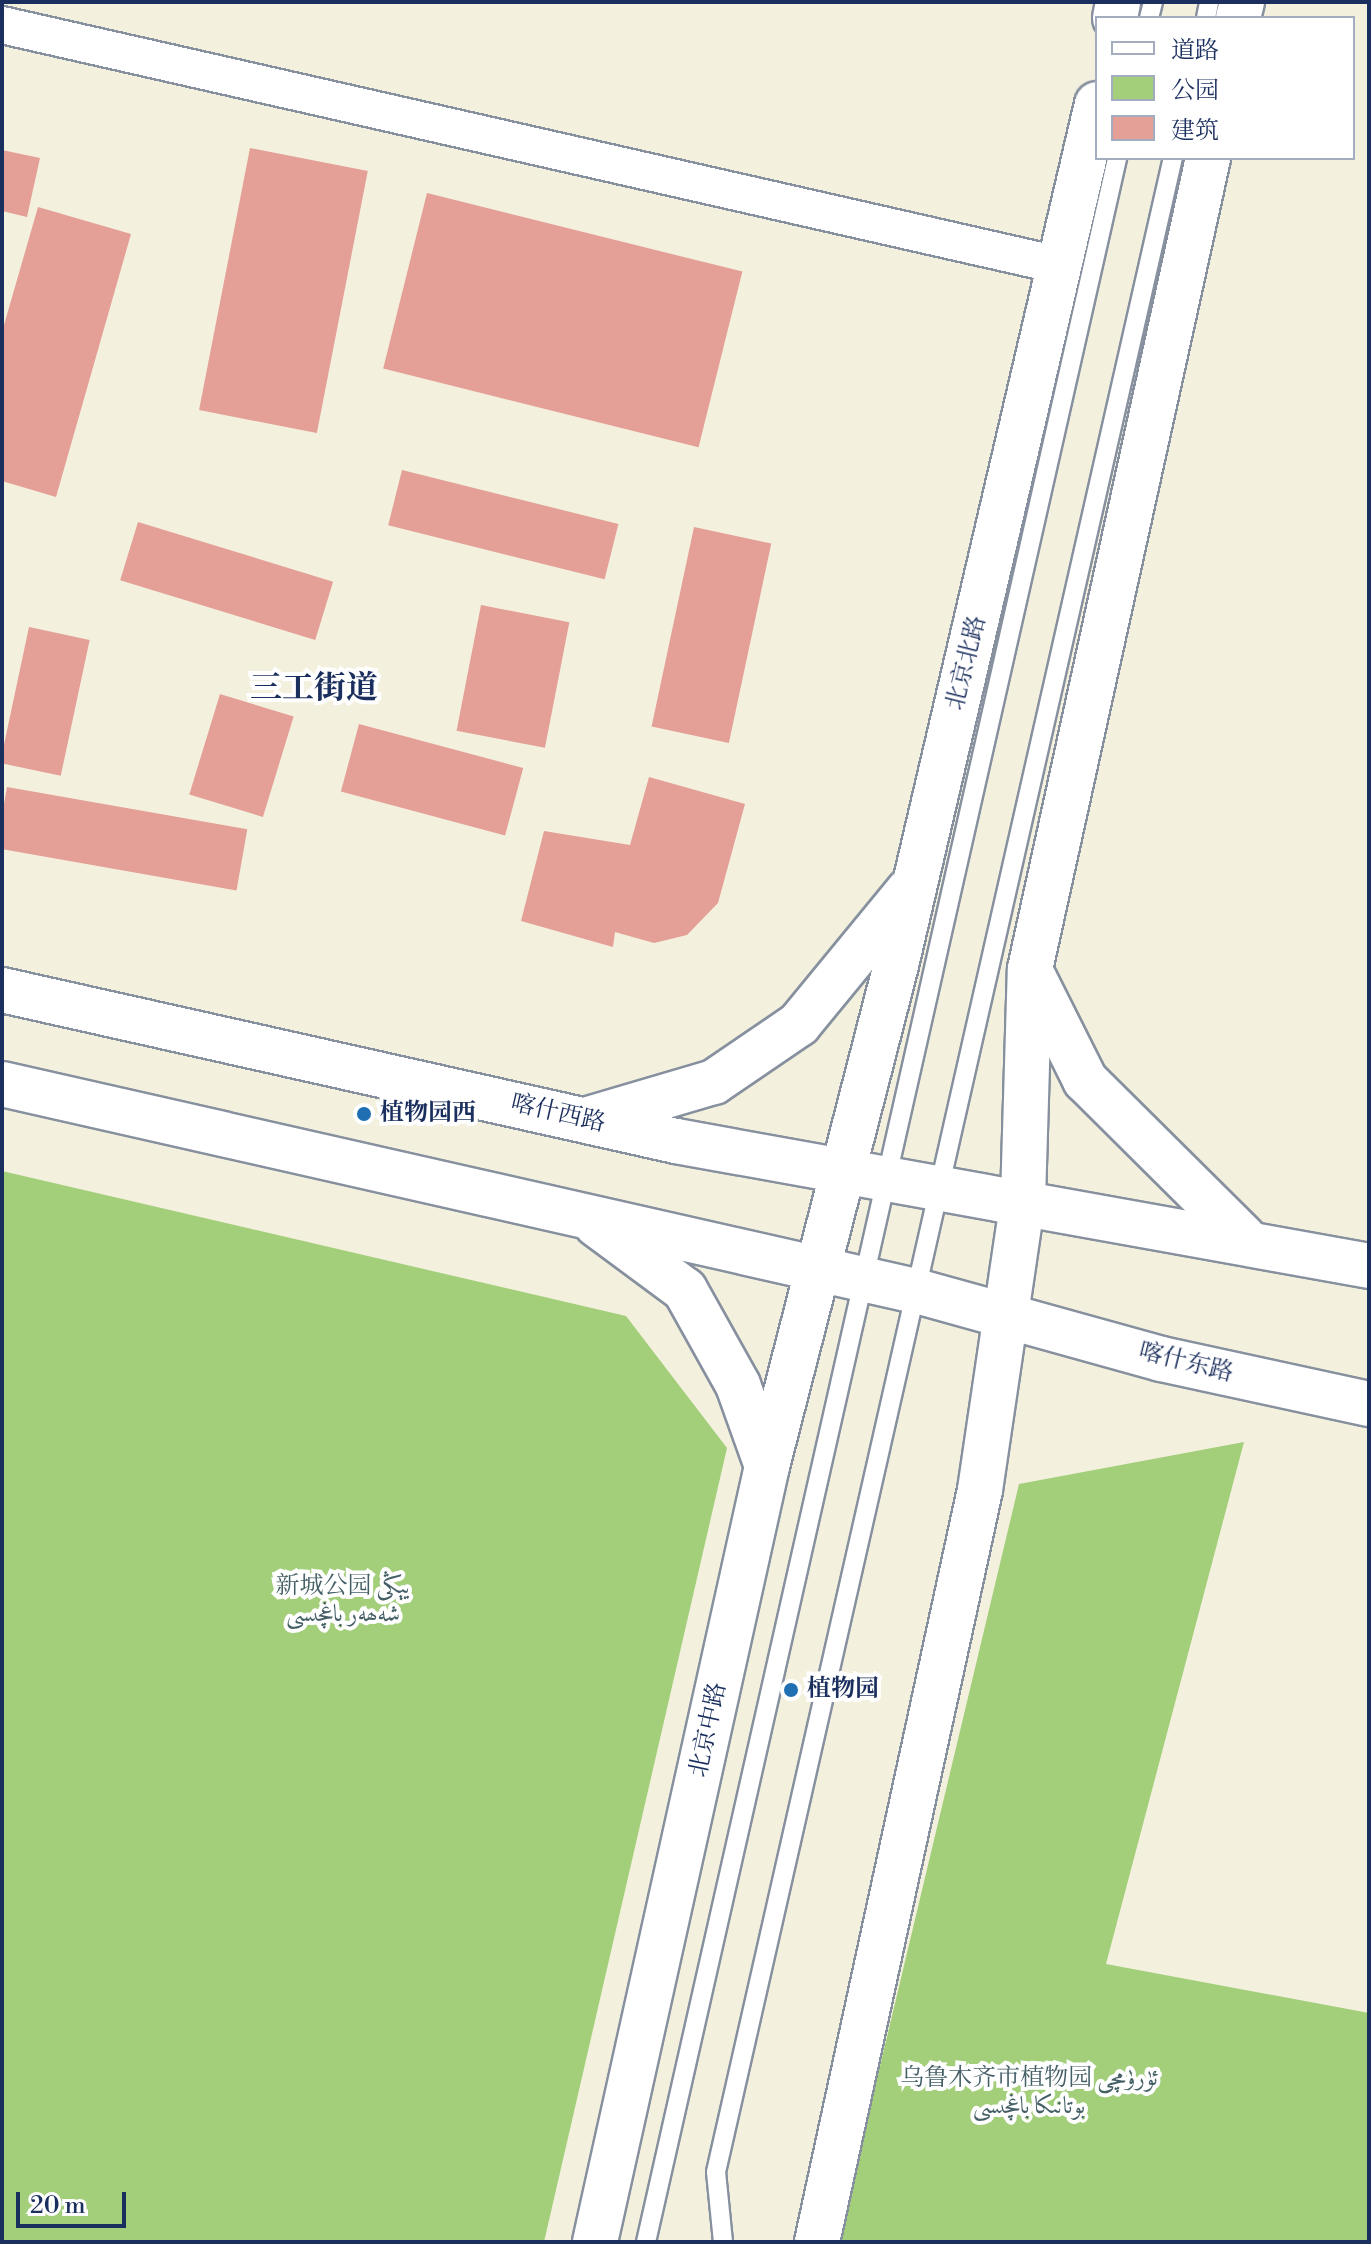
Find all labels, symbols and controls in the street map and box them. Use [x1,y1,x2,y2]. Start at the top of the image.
legend [1095,16,1355,160]
text: 道路 [1171,36,1219,66]
text: 公园 [1171,76,1219,106]
text: 建筑 [1171,116,1219,146]
street label: 北京北路 [941,613,993,713]
district label: 三工街道 [250,669,378,707]
street label: 喀什西路 [508,1089,608,1139]
place label: 植物园西 [380,1100,476,1128]
marker: 植物园西 [355,1105,373,1123]
street label: 喀什东路 [1136,1337,1236,1389]
park label: 新城公园 يېڭى شەھەر باغچىسى [275,1573,411,1629]
place label: 植物园 [807,1676,879,1704]
street label: 北京中路 [685,1680,733,1780]
marker: 植物园 [782,1681,800,1699]
park label: 乌鲁木齐市植物园 ئۈرۈمچى بوتانىكا باغچىسى [900,2065,1158,2121]
scale bar [20,2176,130,2226]
text: 20 m [30,2191,86,2221]

